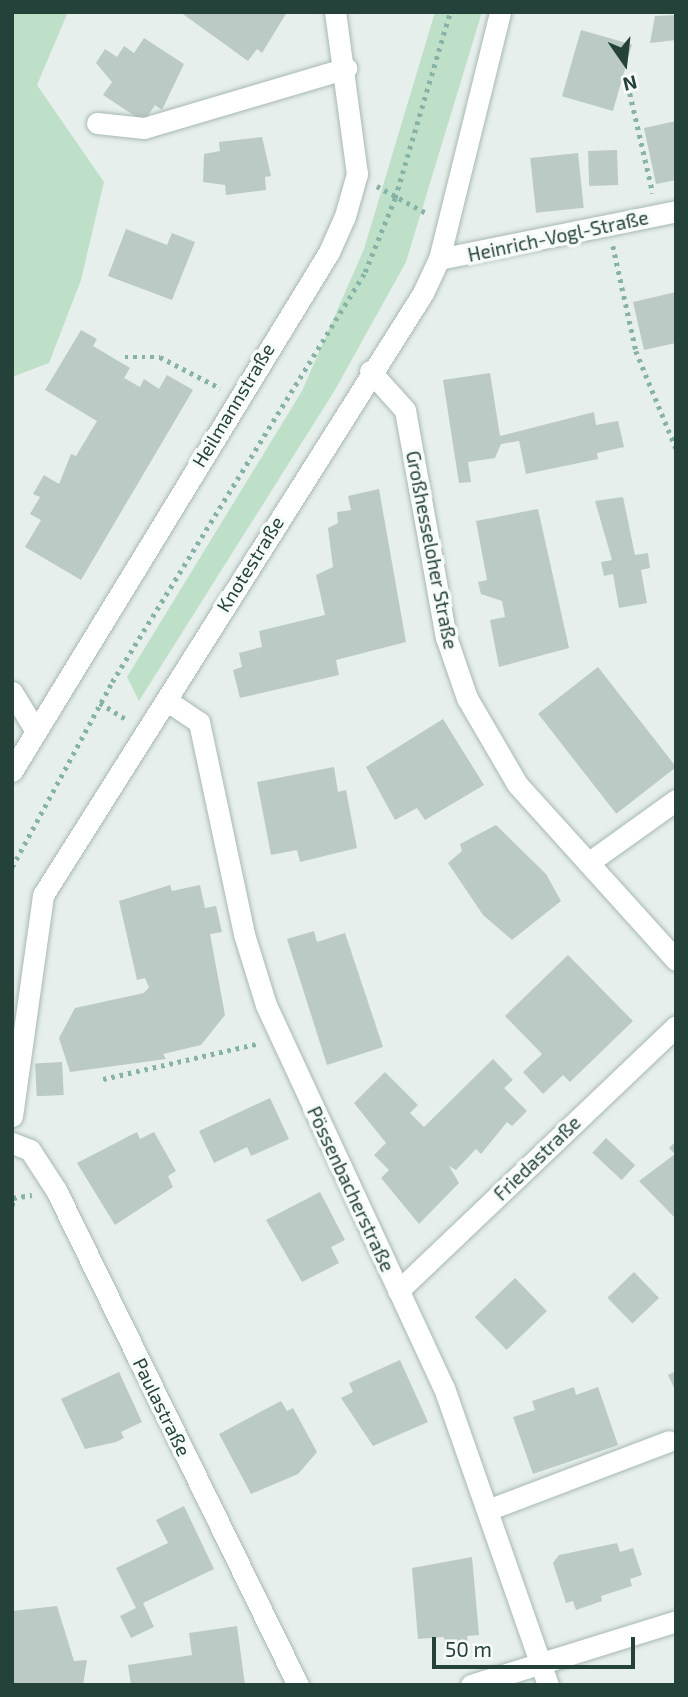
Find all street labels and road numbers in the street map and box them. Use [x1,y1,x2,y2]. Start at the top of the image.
street label: Heinrich-Vogl-Straße [466,206,650,266]
street label: Heilmannstraße [187,339,279,471]
street label: Großhesseloher Straße [402,449,462,651]
street label: Knotestraße [212,512,288,616]
street label: Pössenbacherstraße [303,1103,399,1275]
street label: Friedastraße [489,1111,585,1205]
street label: Paulastraße [128,1354,196,1460]

